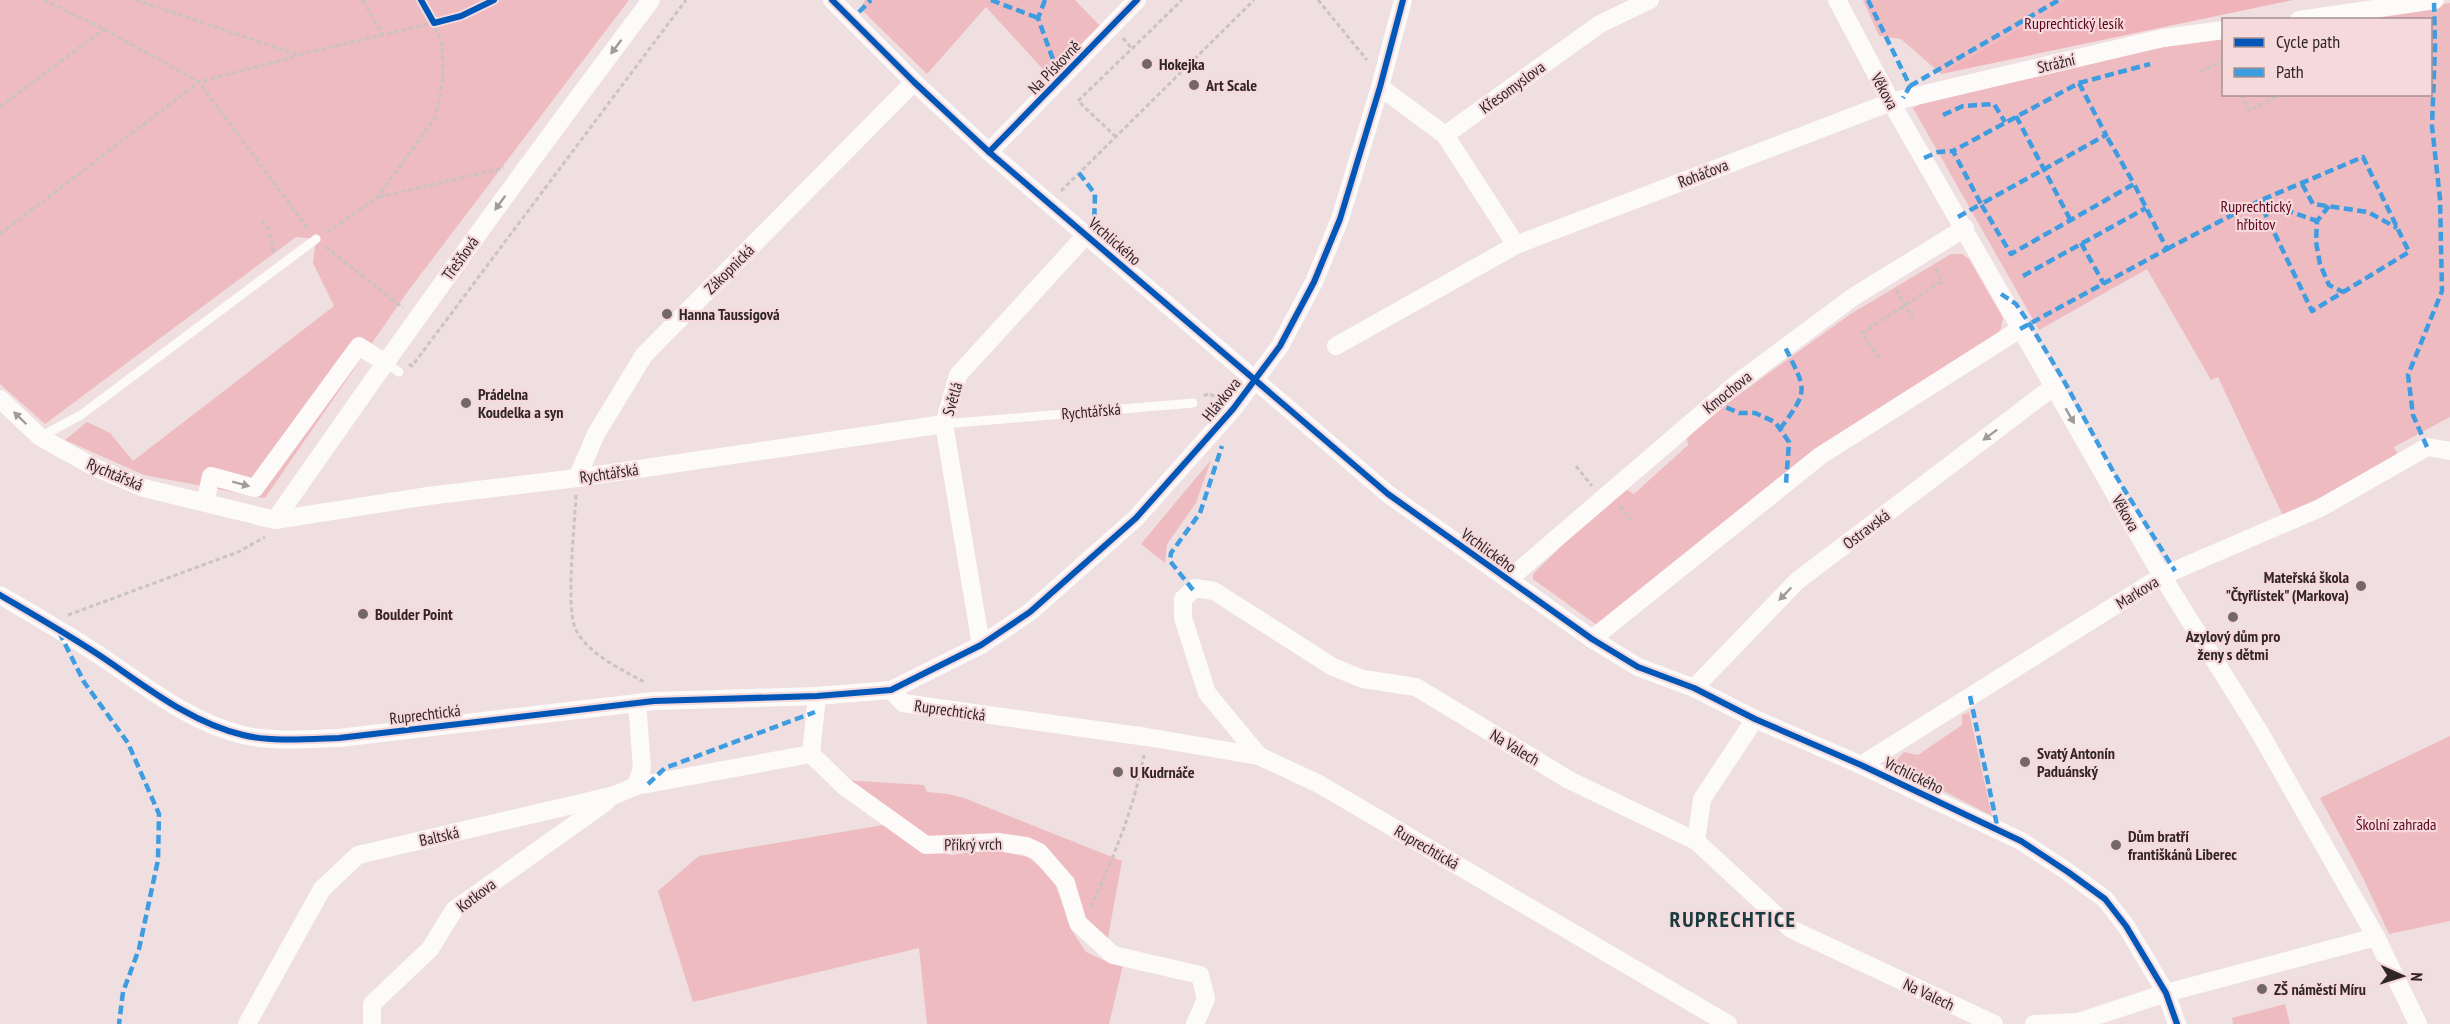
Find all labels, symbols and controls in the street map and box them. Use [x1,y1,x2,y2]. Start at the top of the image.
park label: Ruprechtický lesík [2024,13,2124,33]
legend [2222,18,2432,96]
text: Cycle path [2276,30,2340,53]
street label: Na Pískovně [1023,36,1085,98]
one-way arrow [610,38,622,54]
street label: Strážní [2035,49,2077,77]
place label: Hokejka [1159,54,1205,74]
marker: Hokejka [1140,57,1154,71]
street label: Křesomyslova [1475,57,1549,117]
text: Path [2276,60,2304,83]
street label: Věkova [1866,68,1903,113]
place label: Art Scale [1205,75,1257,95]
marker: Art Scale [1187,78,1201,92]
street label: Roháčova [1675,154,1731,192]
one-way arrow [494,195,506,211]
park label: Ruprechtický hřbitov [2221,196,2291,234]
street label: Vrchlického [1084,212,1146,269]
street label: Třešňová [437,232,483,284]
street label: Zákopnická [700,240,758,298]
place label: Hanna Taussigová [679,304,780,324]
marker: Hanna Taussigová [660,307,674,321]
street label: Kmochova [1699,366,1755,418]
street label: Hlávkova [1197,373,1245,425]
street label: Světlá [938,380,966,418]
place label: Prádelna Koudelka a syn [478,384,563,422]
marker: Prádelna Koudelka a syn [459,396,473,410]
street label: Rychtářská [1061,398,1121,424]
one-way arrow [2065,408,2075,425]
one-way arrow [13,412,27,426]
one-way arrow [1982,429,1998,441]
street label: Rychtářská [84,453,146,495]
street label: Rychtářská [578,459,640,487]
one-way arrow [232,479,250,489]
street label: Věkova [2107,490,2144,535]
street label: Ostravská [1839,505,1893,553]
street label: Vrchlického [1457,523,1521,577]
place label: Mateřská škola "Čtyřlístek" (Markova) [2226,567,2349,605]
street label: Markova [2112,571,2162,613]
marker: Mateřská škola "Čtyřlístek" (Markova) [2354,579,2368,593]
one-way arrow [1779,586,1793,600]
place label: Boulder Point [375,604,453,624]
marker: Boulder Point [356,607,370,621]
marker: Azylový dům pro ženy s dětmi [2226,610,2240,624]
place label: Azylový dům pro ženy s dětmi [2185,626,2280,664]
street label: Ruprechtická [913,695,987,725]
street label: Ruprechtická [388,700,462,728]
street label: Na Valech [1487,724,1543,770]
place label: Svatý Antonín Paduánský [2037,743,2115,781]
street label: Vrchlického [1880,752,1947,798]
marker: Svatý Antonín Paduánský [2018,755,2032,769]
place label: U Kudrnáče [1130,762,1195,782]
marker: U Kudrnáče [1111,765,1125,779]
park label: Školní zahrada [2356,814,2436,834]
street label: Ruprechtická [1391,820,1463,874]
street label: Baltská [417,822,461,850]
place label: Dům bratří františkánů Liberec [2128,826,2237,864]
street label: Příkrý vrch [944,833,1002,855]
marker: Dům bratří františkánů Liberec [2109,838,2123,852]
street label: Kotkova [452,874,500,916]
district label: RUPRECHTICE [1670,905,1796,933]
north arrow [2372,946,2432,1006]
text: N [2407,972,2427,982]
street label: Na Valech [1900,973,1958,1015]
place label: ZŠ náměstí Míru [2274,979,2366,999]
marker: ZŠ náměstí Míru [2255,982,2269,996]

